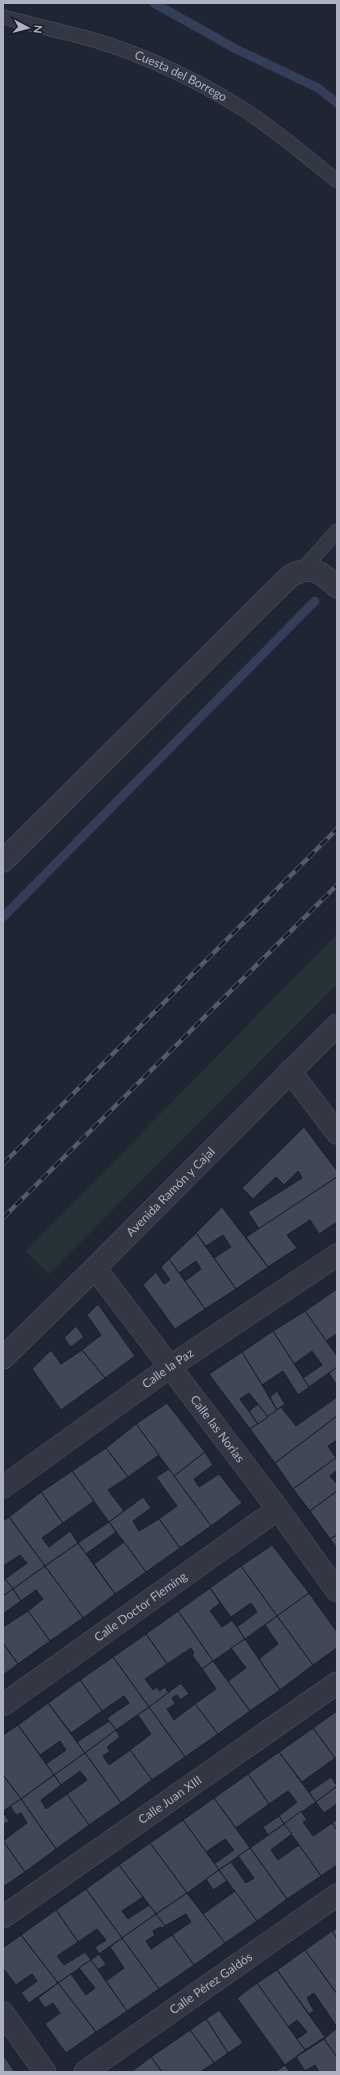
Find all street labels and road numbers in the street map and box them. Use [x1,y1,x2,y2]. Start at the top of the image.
street label: Cuesta del Borrego [133,47,230,105]
street label: Avenida Ramón y Cajal [123,1144,218,1239]
street label: Calle la Paz [139,1345,197,1391]
street label: Calle las Norias [187,1392,248,1465]
street label: Calle Doctor Fleming [91,1568,190,1645]
street label: Calle Juan XIII [135,1772,204,1827]
street label: Calle Pérez Galdós [166,1949,255,2017]

